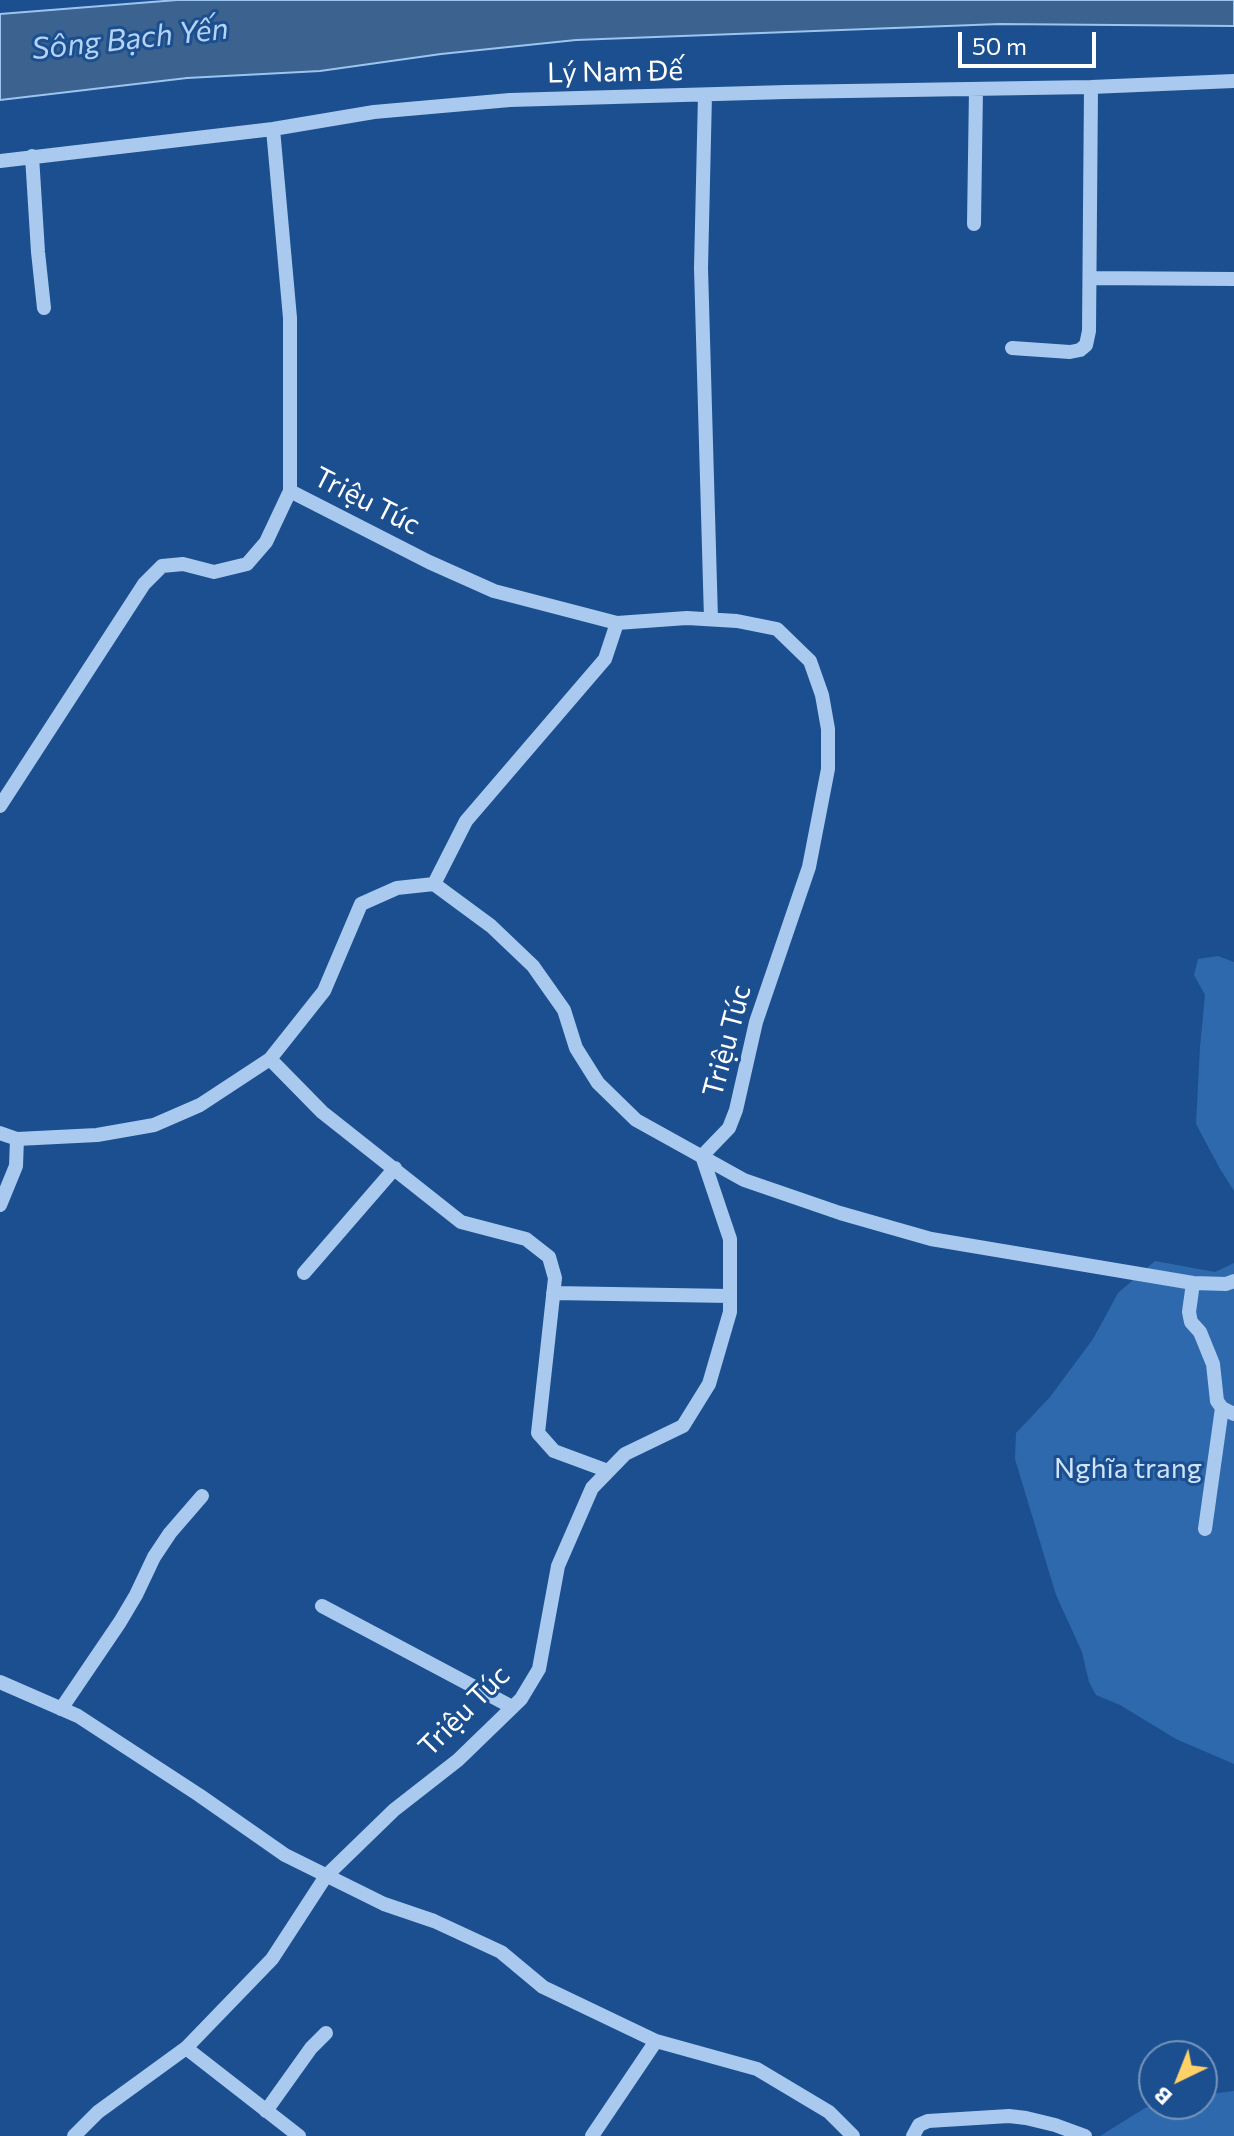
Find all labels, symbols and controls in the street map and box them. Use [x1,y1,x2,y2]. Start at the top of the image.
water label: Sông Bạch Yến [30,11,230,67]
scale bar [962,16,1100,66]
text: 50 m [972,31,1027,60]
street label: Lý Nam Đế [547,54,683,90]
street label: Triệu Túc [308,460,426,542]
street label: Triệu Túc [696,981,758,1101]
park label: Nghĩa trang [1054,1452,1202,1486]
street label: Triệu Túc [412,1659,516,1763]
north arrow [1138,2040,1218,2120]
text: B [1148,2082,1177,2111]

